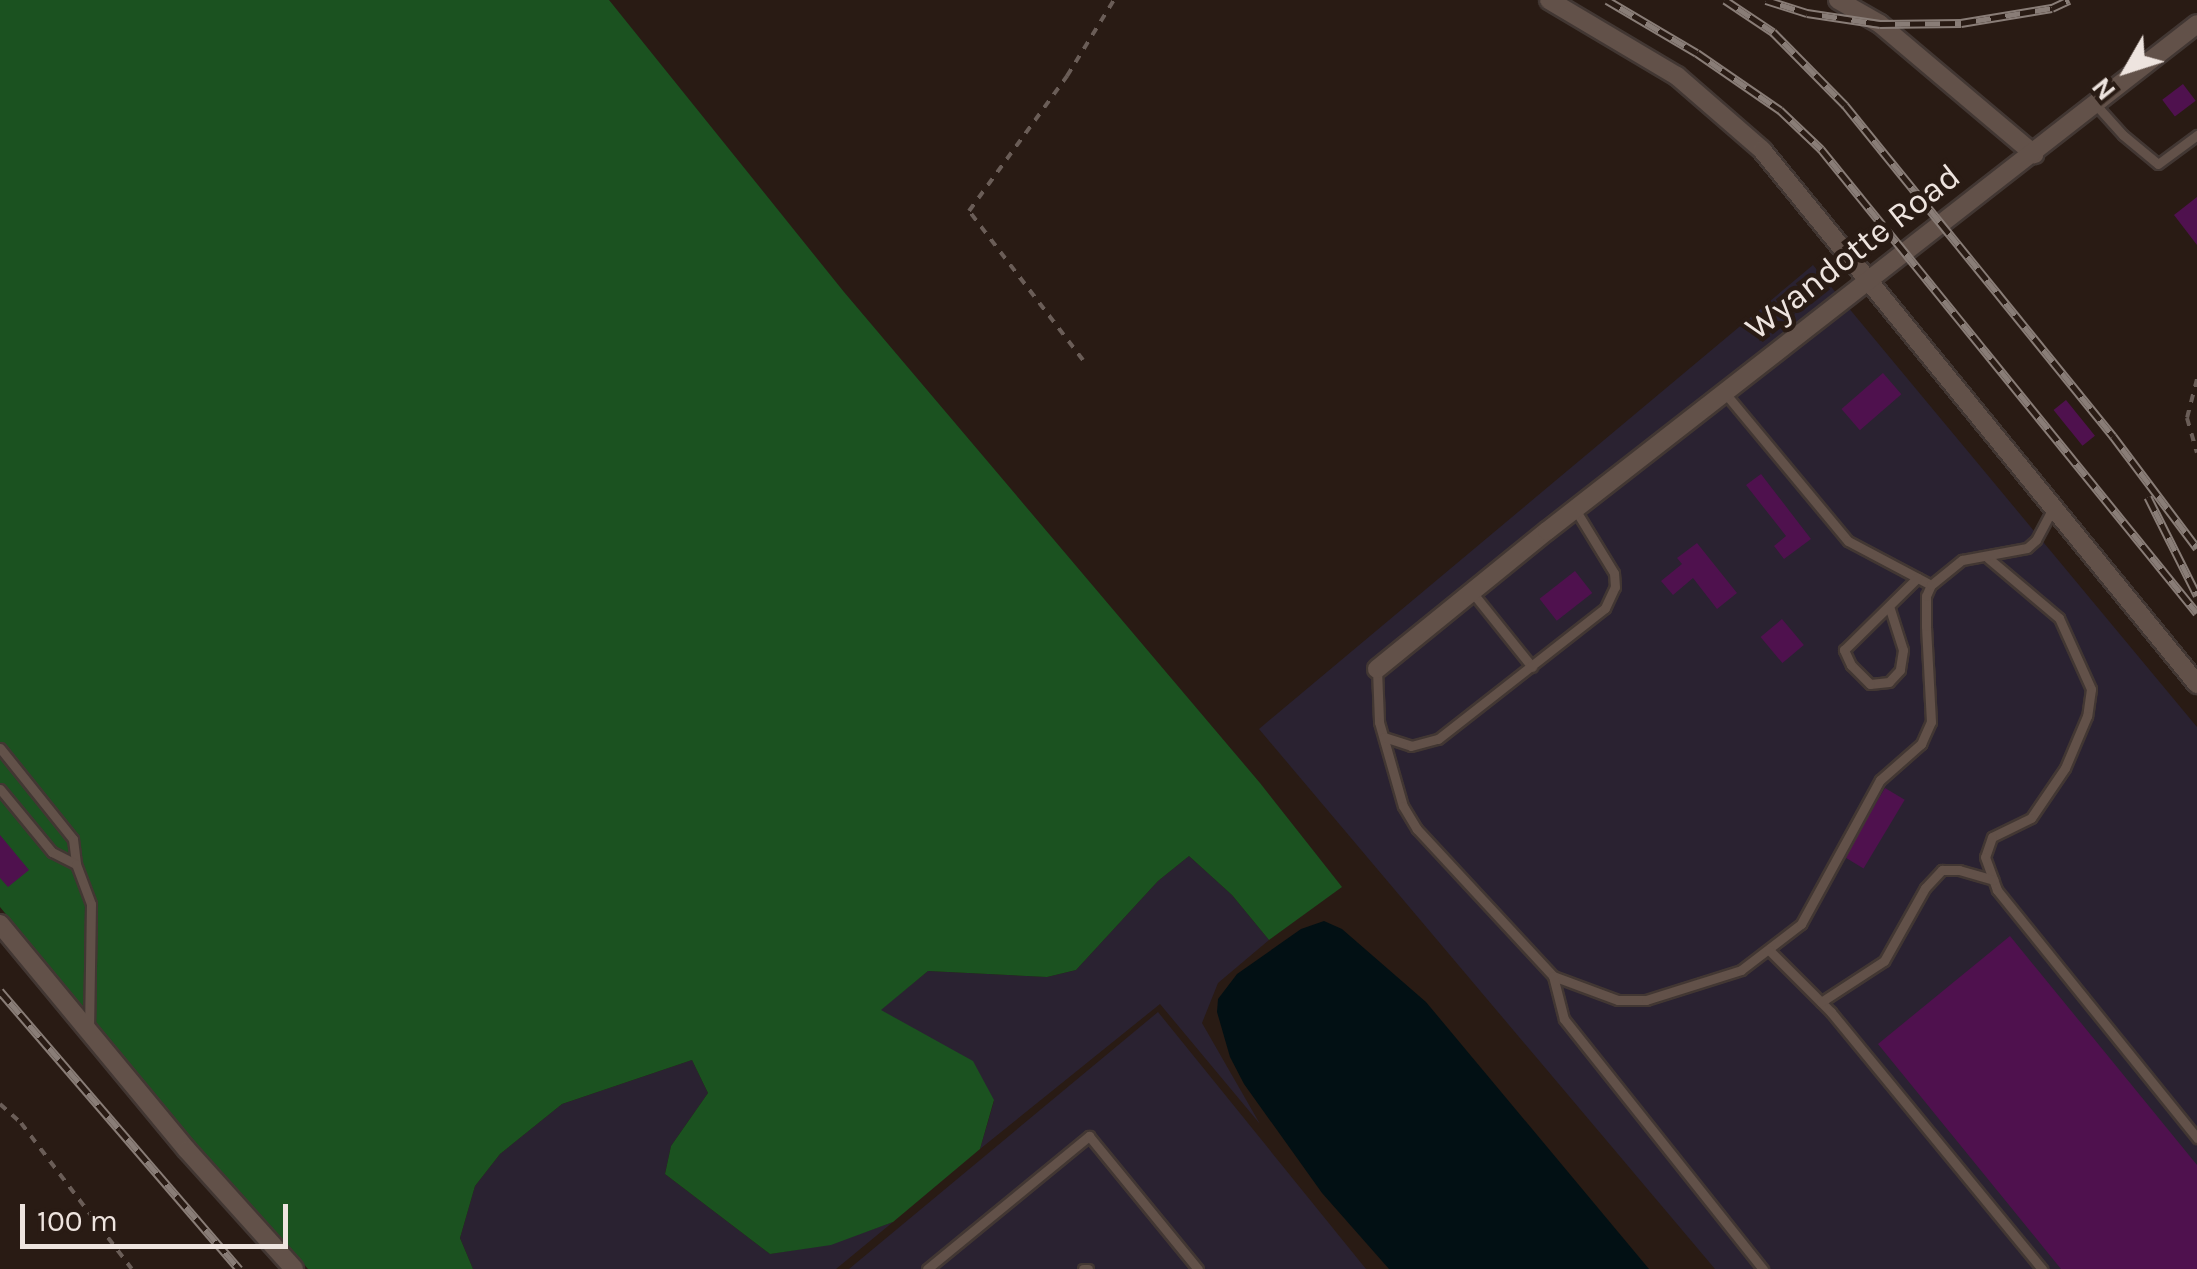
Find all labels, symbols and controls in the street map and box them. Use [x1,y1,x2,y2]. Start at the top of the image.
north arrow [2077,20,2177,120]
text: N [2084,71,2122,107]
street label: Wyandotte Road [1737,155,1969,349]
scale bar [25,1184,292,1246]
text: 100 m [37,1203,118,1239]

